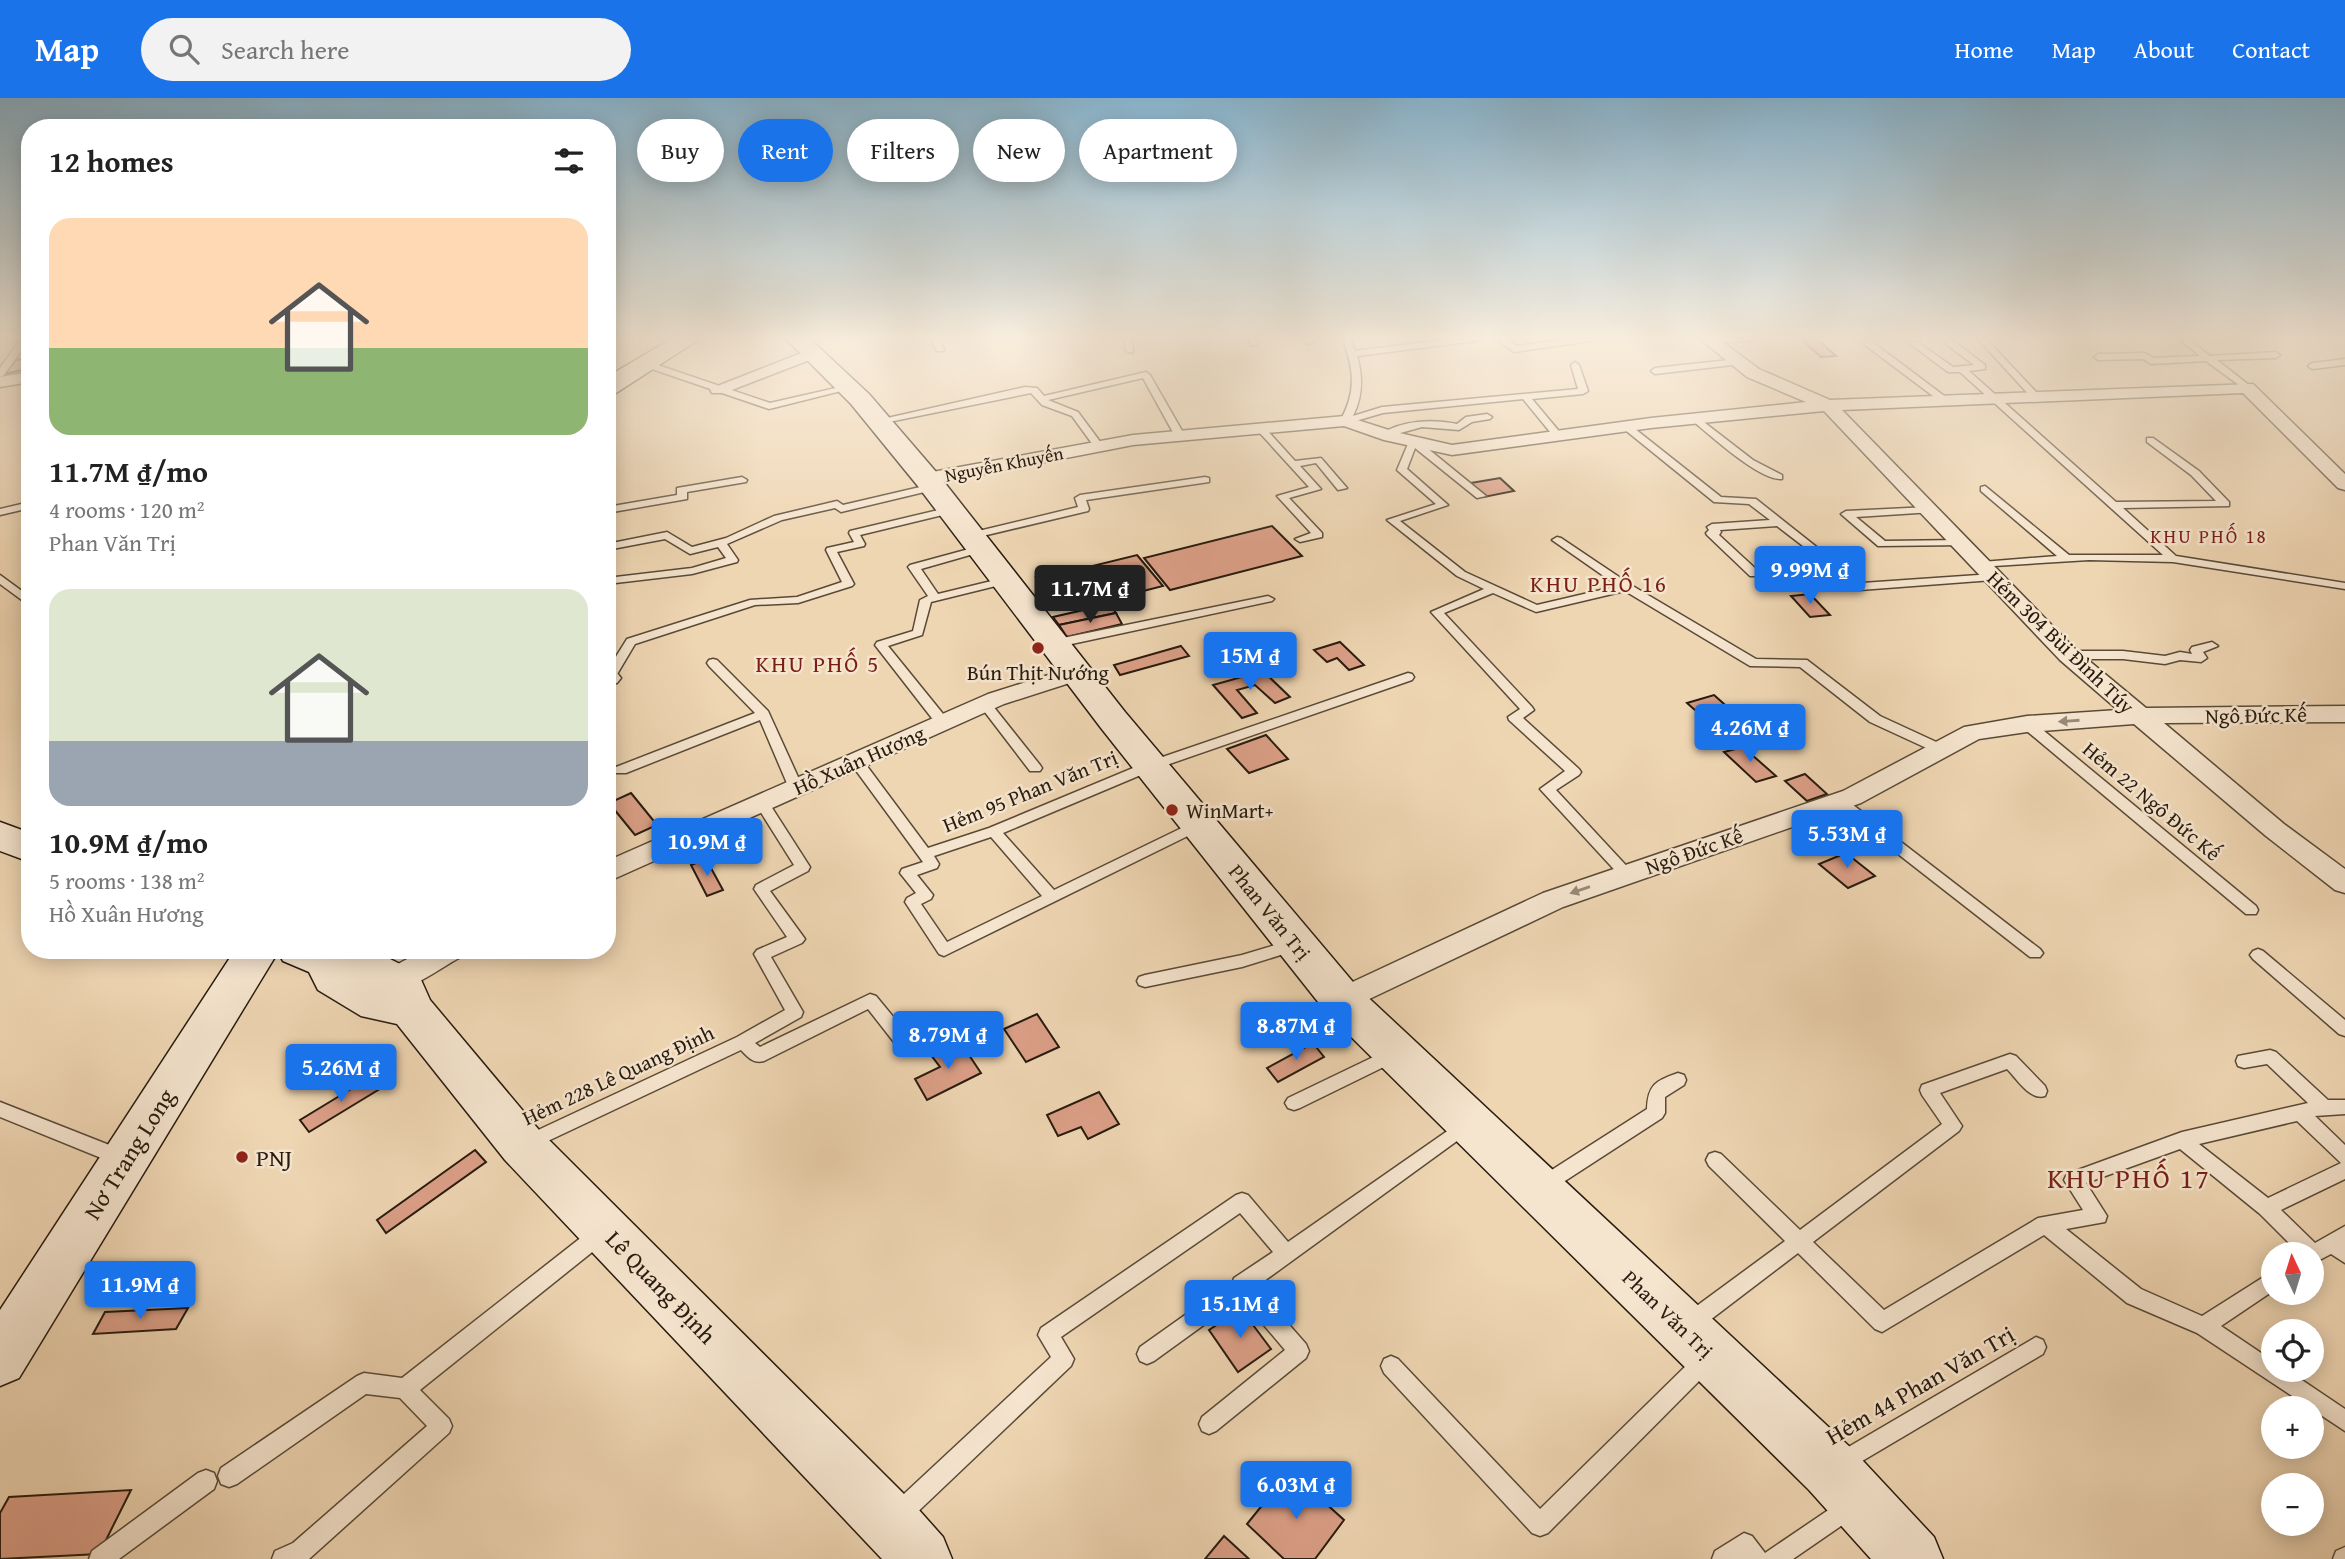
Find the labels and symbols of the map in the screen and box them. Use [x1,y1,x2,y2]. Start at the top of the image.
street label: Nguyễn Khuyến [943,439,1065,489]
district label: KHU PHỐ 18 [2150,522,2268,550]
pin: 9.99M ₫ [1745,546,1875,606]
street label: Hẻm 304 Bùi Đình Túy [1980,563,2142,721]
pin: 11.7M ₫ [1025,566,1155,625]
district label: KHU PHỐ 16 [1530,567,1668,600]
pin: 15M ₫ [1201,632,1299,692]
marker: Bún Thịt Nướng [1030,640,1046,656]
district label: KHU PHỐ 5 [756,647,880,680]
place label: Bún Thịt Nướng [967,657,1110,688]
street label: Ngô Đức Kế [2205,699,2307,731]
pin: 4.26M ₫ [1685,704,1815,764]
one-way arrow [2058,716,2080,727]
street label: Hồ Xuân Hương [788,717,930,803]
street label: Hẻm 22 Ngô Đức Kế [2076,734,2228,868]
street label: Hẻm 95 Phan Văn Trị [938,742,1122,840]
place label: WinMart+ [1186,795,1274,826]
marker: WinMart+ [1164,802,1180,818]
pin: 5.53M ₫ [1782,810,1912,870]
pin: 10.9M ₫ [642,818,772,878]
street label: Ngô Đức Kế [1641,820,1747,882]
street label: Phan Văn Trị [1222,857,1319,967]
one-way arrow [1570,885,1591,896]
pin: 8.87M ₫ [1231,1002,1361,1062]
pin: 8.79M ₫ [883,1012,1013,1071]
street label: Hẻm 228 Lê Quang Định [517,1017,719,1133]
pin: 5.26M ₫ [276,1044,406,1104]
street label: Nơ Trang Long [75,1082,183,1226]
place label: PNJ [256,1140,292,1175]
marker: PNJ [234,1149,250,1165]
district label: KHU PHỐ 17 [2047,1157,2211,1198]
street label: Lê Quang Định [598,1222,725,1352]
north arrow [2261,1242,2324,1306]
pin: 11.9M ₫ [75,1262,205,1321]
street label: Phan Văn Trị [1616,1263,1721,1365]
pin: 15.1M ₫ [1175,1280,1305,1340]
street label: Hẻm 44 Phan Văn Trị [1819,1316,2021,1453]
pin: 6.03M ₫ [1231,1462,1361,1521]

